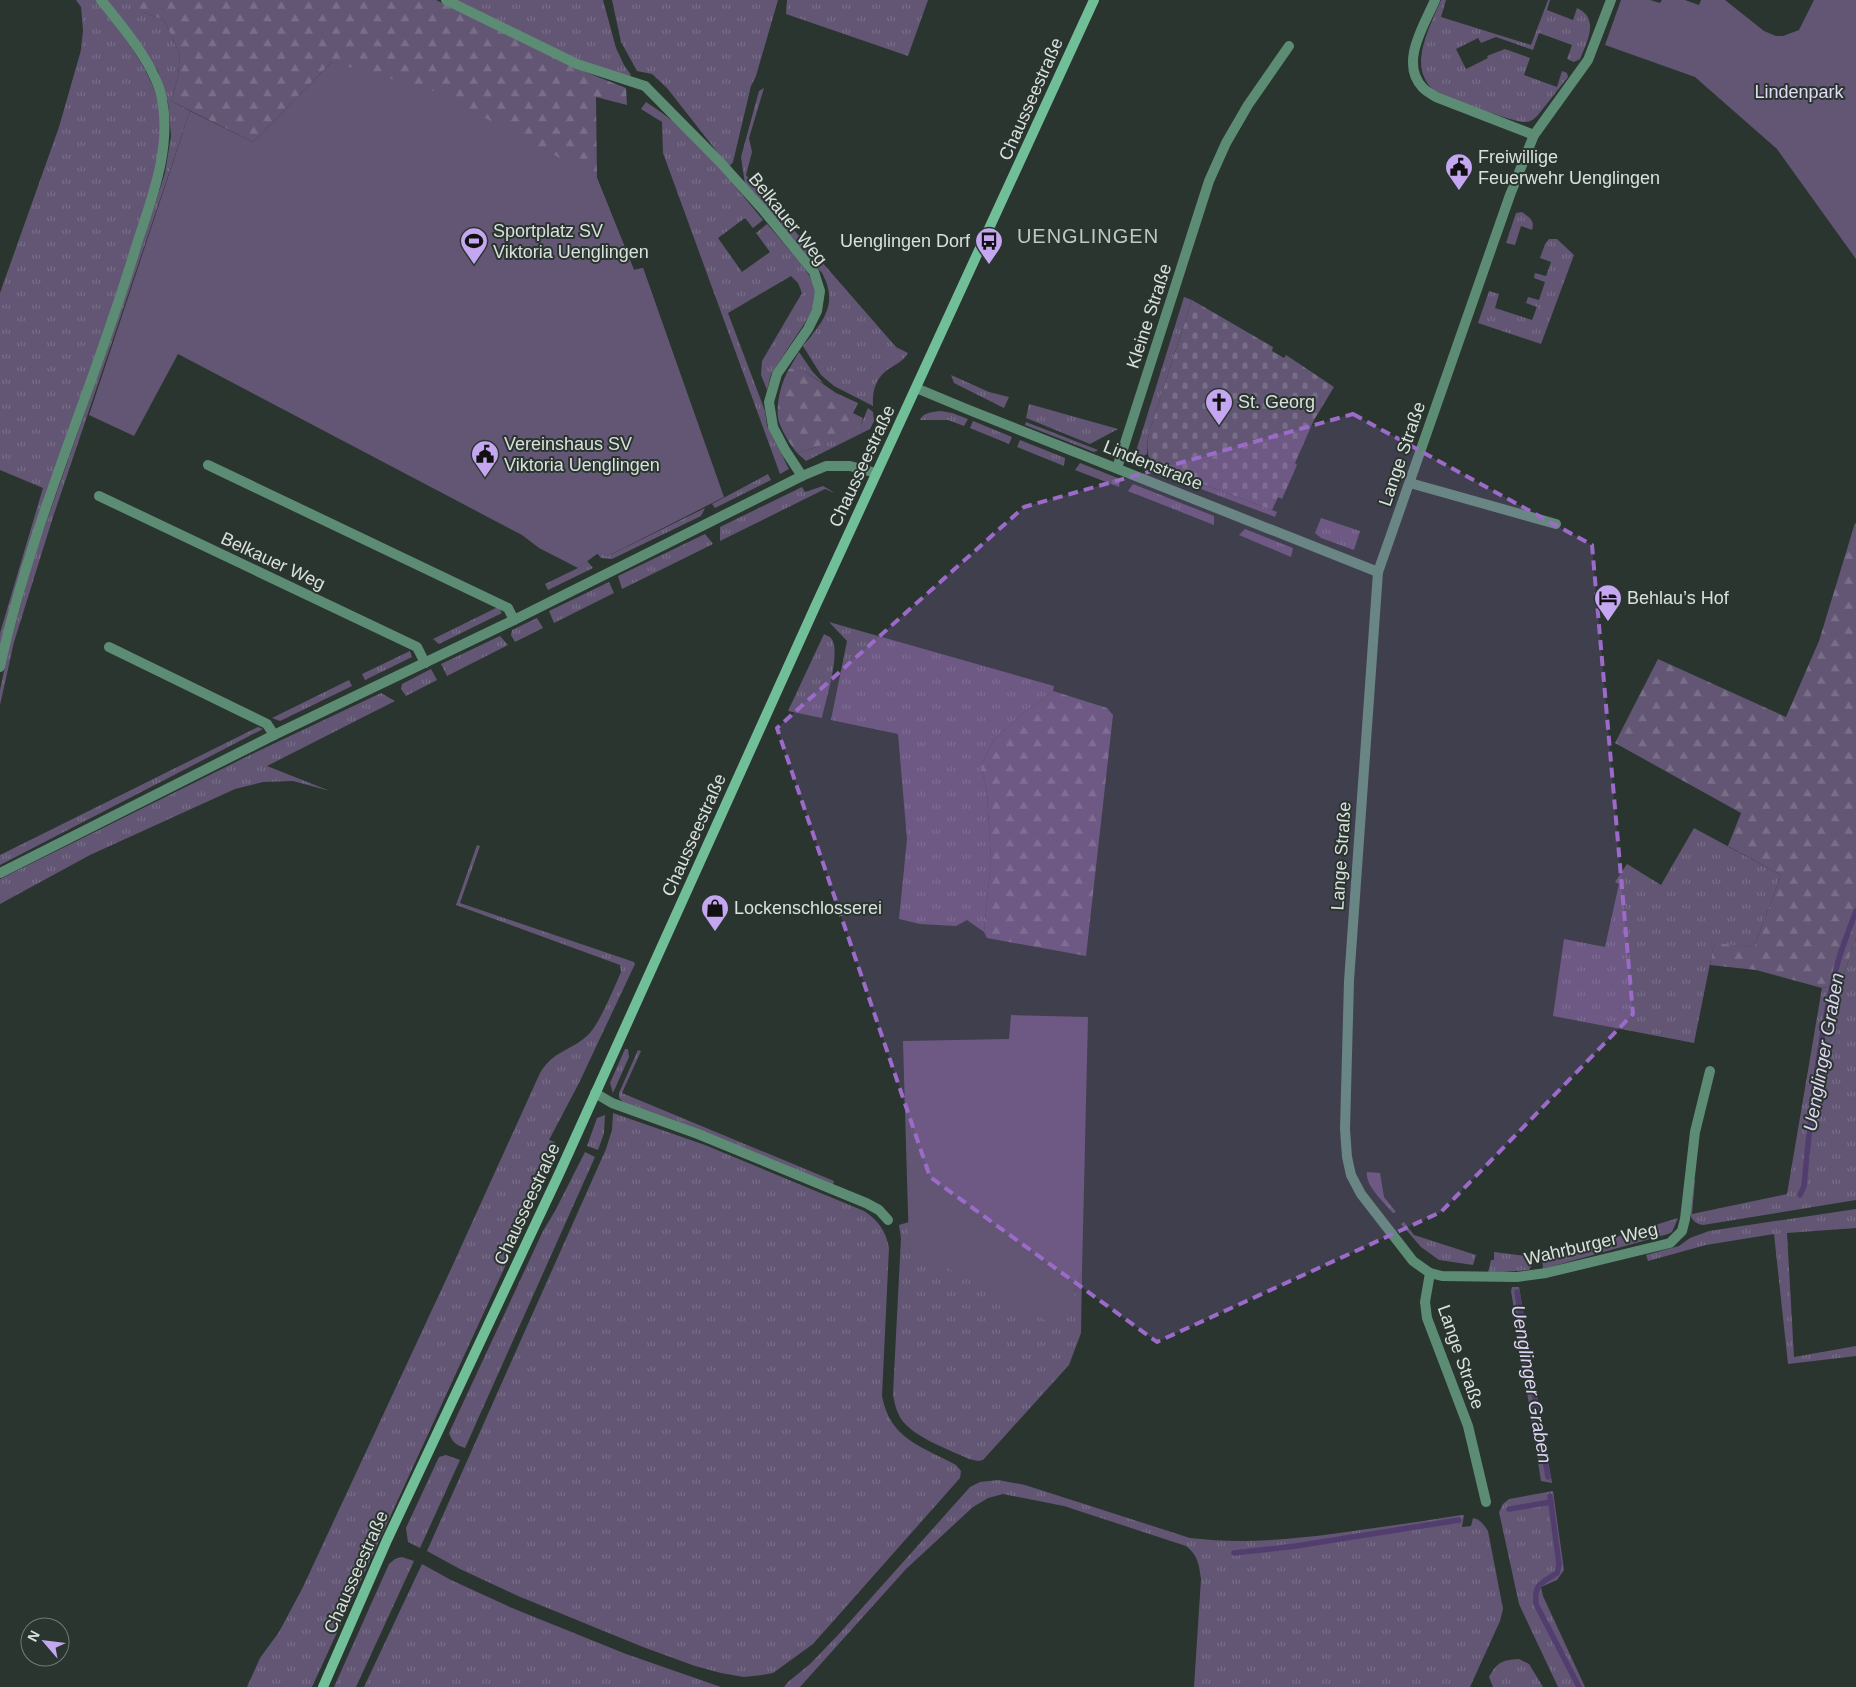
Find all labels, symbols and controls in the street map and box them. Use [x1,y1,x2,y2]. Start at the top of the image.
street label: Chausseestraße [995,35,1067,163]
park label: Lindenpark [1754,82,1845,102]
place label: Freiwillige Feuerwehr Uenglingen [1478,147,1660,188]
public building icon: Freiwillige Feuerwehr Uenglingen [1444,152,1474,191]
street label: Belkauer Weg [745,169,831,269]
place label: Sportplatz SV Viktoria Uenglingen [493,221,649,262]
district label: UENGLINGEN [1017,225,1159,247]
sports icon: Sportplatz SV Viktoria Uenglingen [459,226,489,265]
bus stop icon: Uenglingen Dorf [974,226,1004,265]
place label: Uenglingen Dorf [840,231,971,251]
street label: Kleine Straße [1123,261,1175,371]
church icon: St. Georg [1204,387,1234,426]
place label: St. Georg [1238,392,1315,412]
street label: Lange Straße [1375,399,1429,509]
street label: Chausseestraße [825,402,899,530]
place label: Vereinshaus SV Viktoria Uenglingen [504,434,660,475]
street label: Lindenstraße [1101,436,1205,494]
public building icon: Vereinshaus SV Viktoria Uenglingen [470,439,500,478]
street label: Belkauer Weg [218,528,328,594]
hotel icon: Behlau’s Hof [1593,583,1623,622]
place label: Behlau’s Hof [1627,588,1730,608]
street label: Chausseestraße [658,771,730,899]
street label: Lange Straße [1327,801,1355,911]
shop icon: Lockenschlosserei [700,893,730,932]
place label: Lockenschlosserei [734,898,882,918]
water label: Uenglinger Graben [1799,971,1848,1133]
street label: Chausseestraße [490,1140,564,1268]
street label: Wahrburger Weg [1522,1219,1660,1269]
street label: Lange Straße [1434,1302,1488,1412]
water label: Uenglinger Graben [1507,1303,1556,1465]
street label: Chausseestraße [320,1508,392,1636]
north arrow [20,1617,70,1667]
text: N [24,1628,43,1644]

